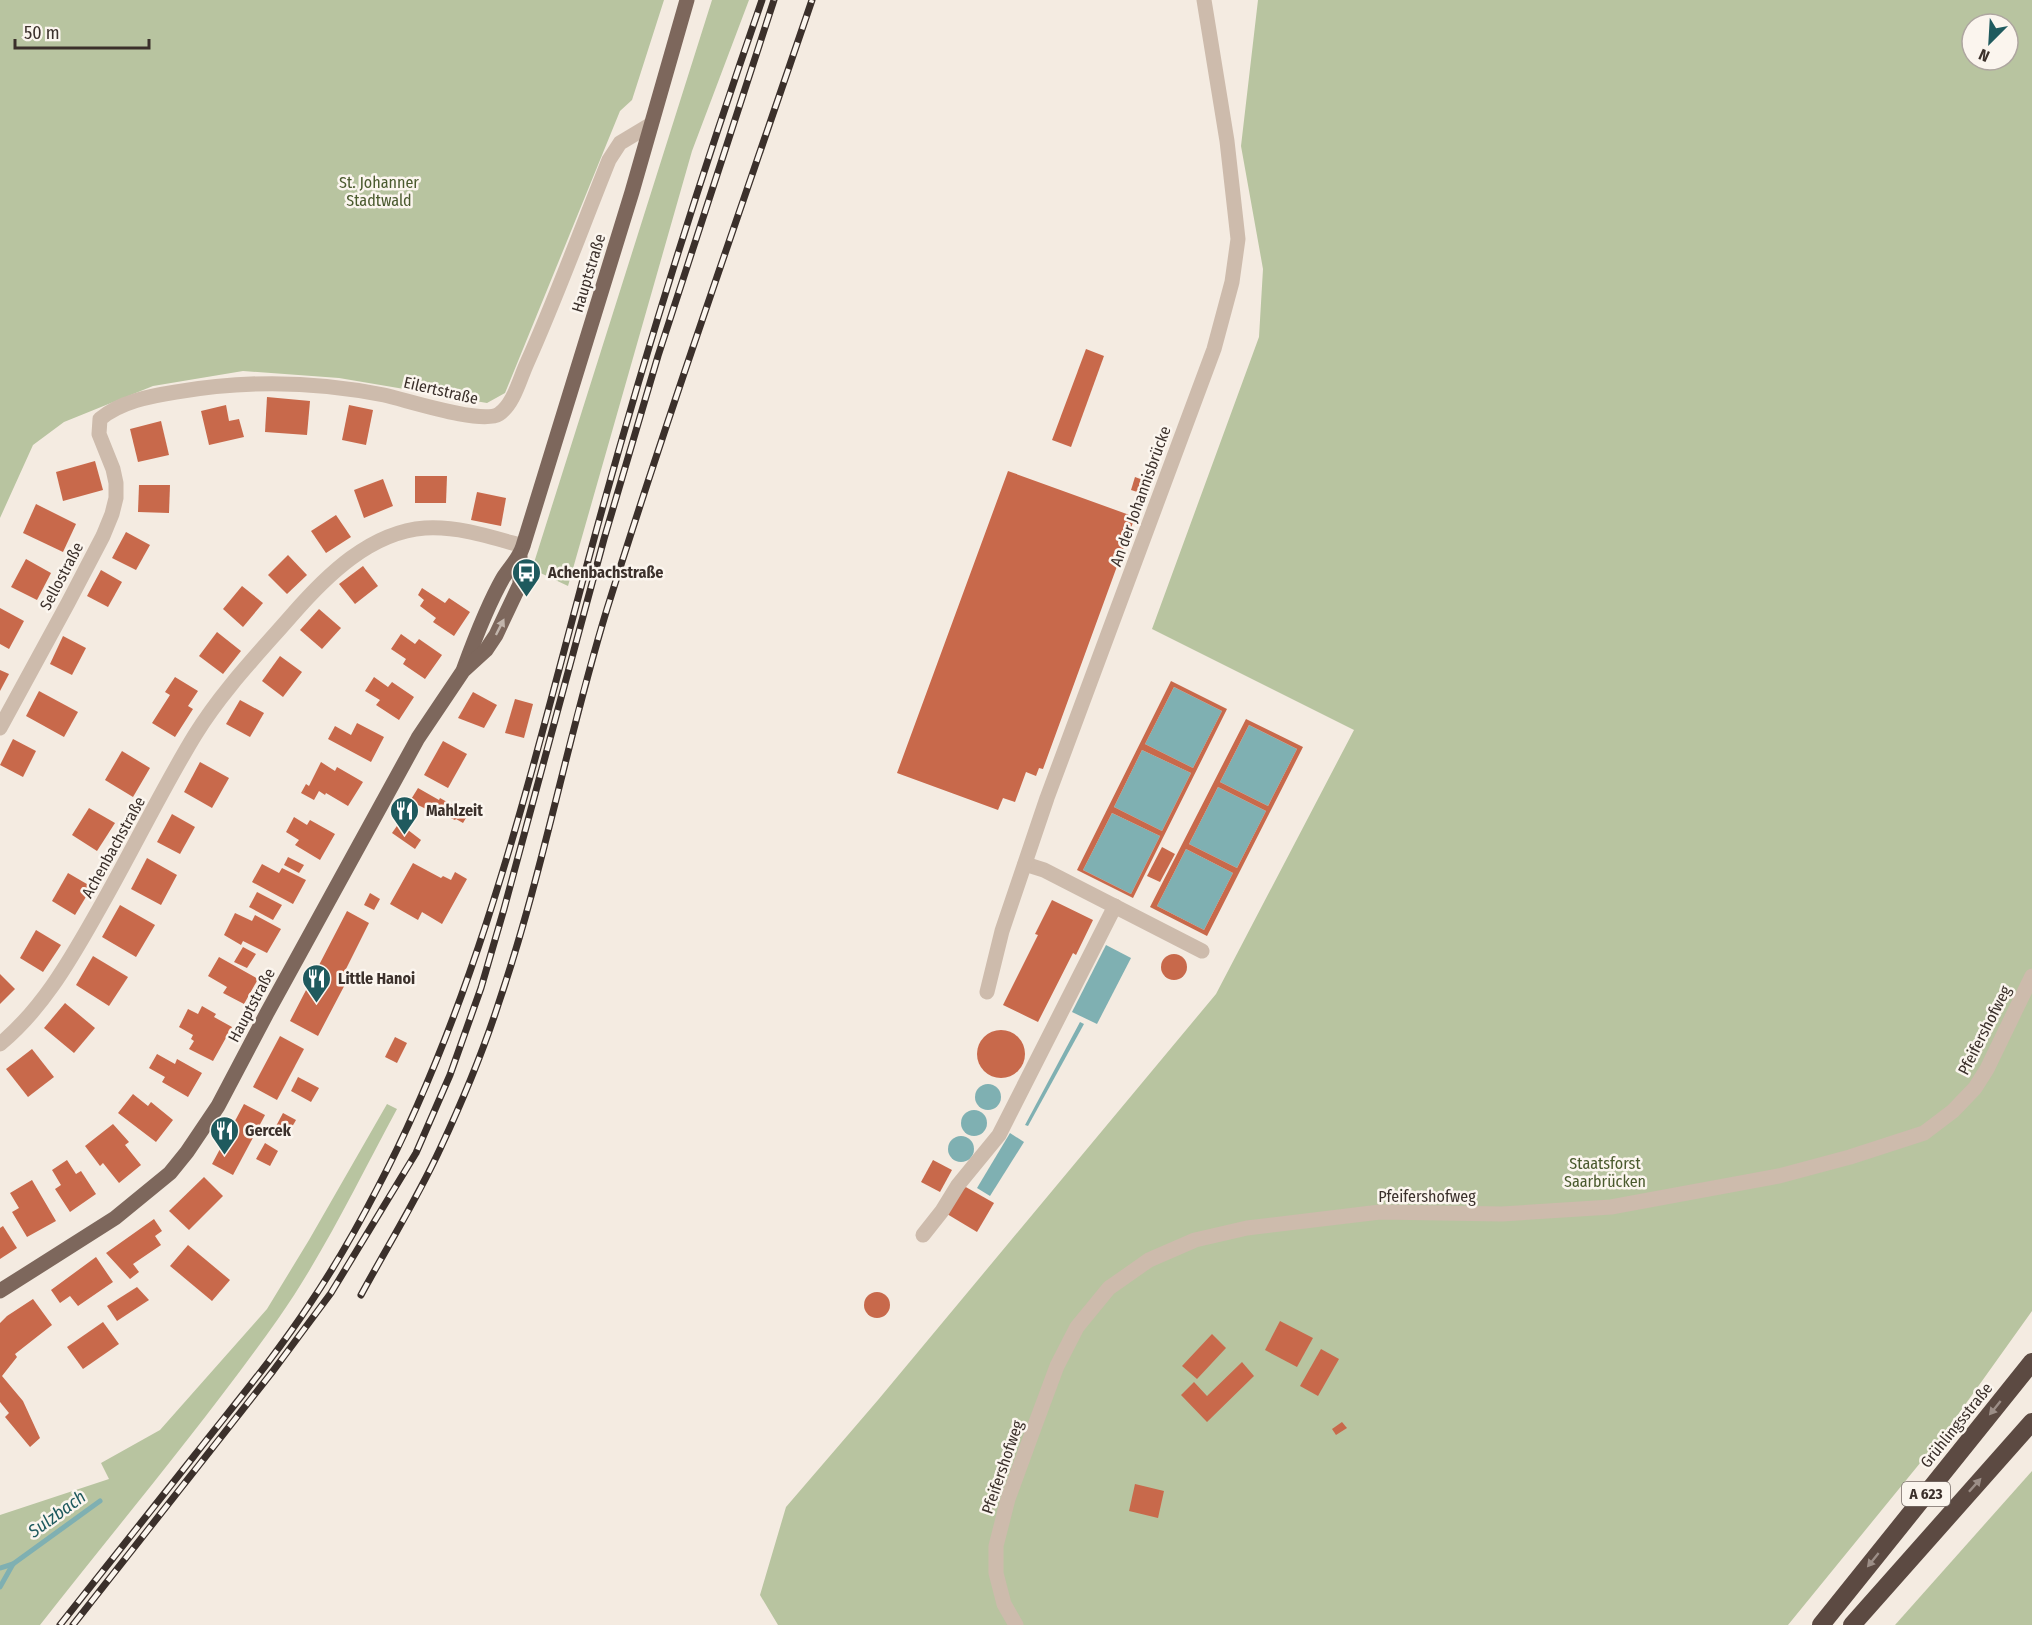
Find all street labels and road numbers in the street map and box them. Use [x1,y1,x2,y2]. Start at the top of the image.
street label: Hauptstraße [568,231,609,315]
street label: Eilertstraße [402,373,480,408]
street label: An der Johannisbrücke [1106,423,1175,569]
street label: Sellostraße [36,539,87,613]
street label: Achenbachstraße [78,793,149,901]
street label: Hauptstraße [224,965,279,1046]
street label: Pfeifershofweg [1954,982,2015,1078]
street label: Pfeifershofweg [1378,1187,1476,1206]
street label: Grühlingsstraße [1916,1379,1996,1472]
street label: Pfeifershofweg [978,1418,1027,1516]
road number: A 623 [1902,1482,1950,1506]

